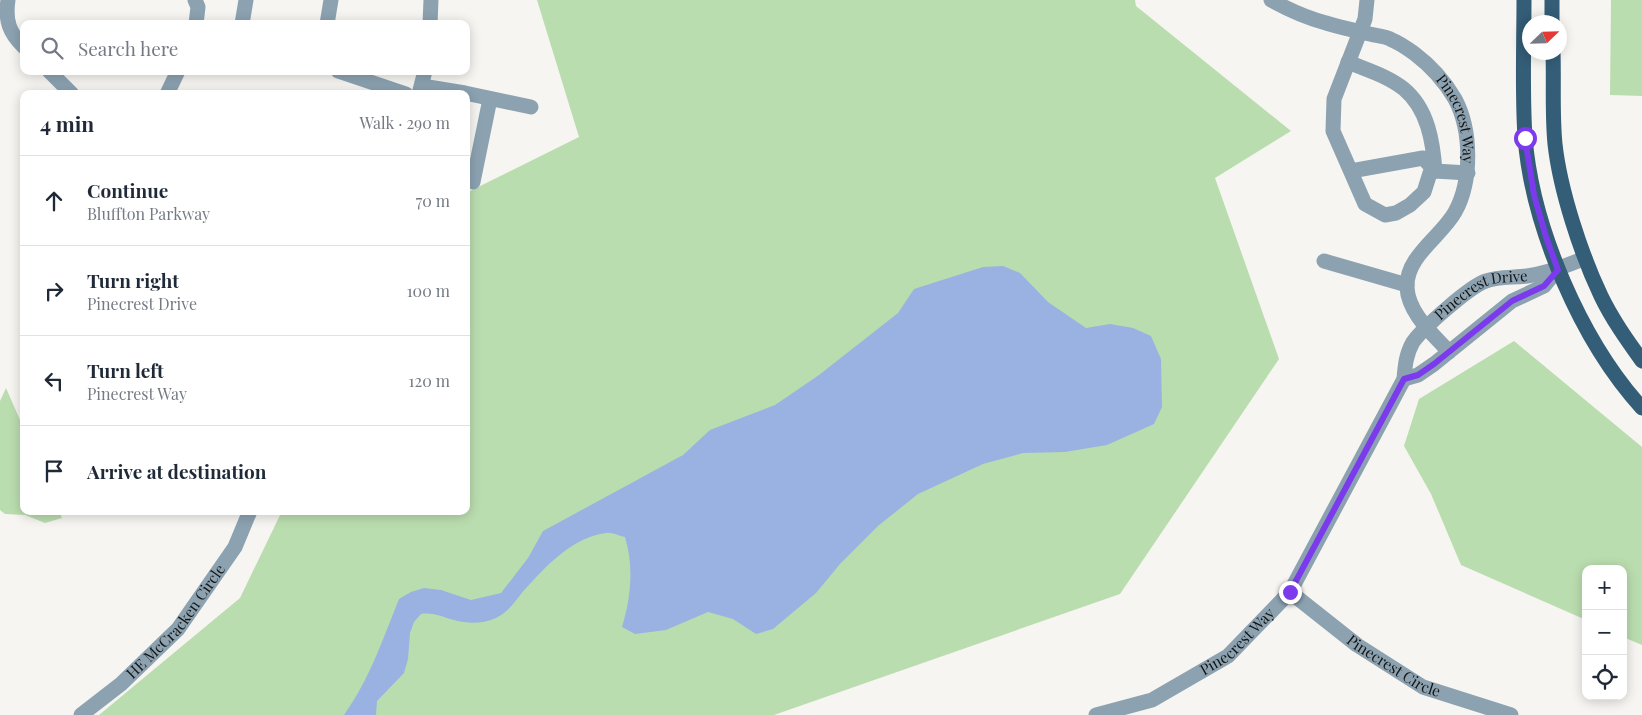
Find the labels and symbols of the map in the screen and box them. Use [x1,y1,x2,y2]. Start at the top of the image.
north arrow [1522,15,1567,60]
street label: Pinecrest Way [1432,70,1479,164]
route start [1514,127,1537,150]
street label: Pinecrest Drive [1430,265,1529,324]
street label: HE McCracken Circle [121,560,229,683]
route end [1279,581,1302,604]
street label: Pinecrest Way [1196,603,1279,679]
street label: Pinecrest Circle [1343,630,1443,701]

